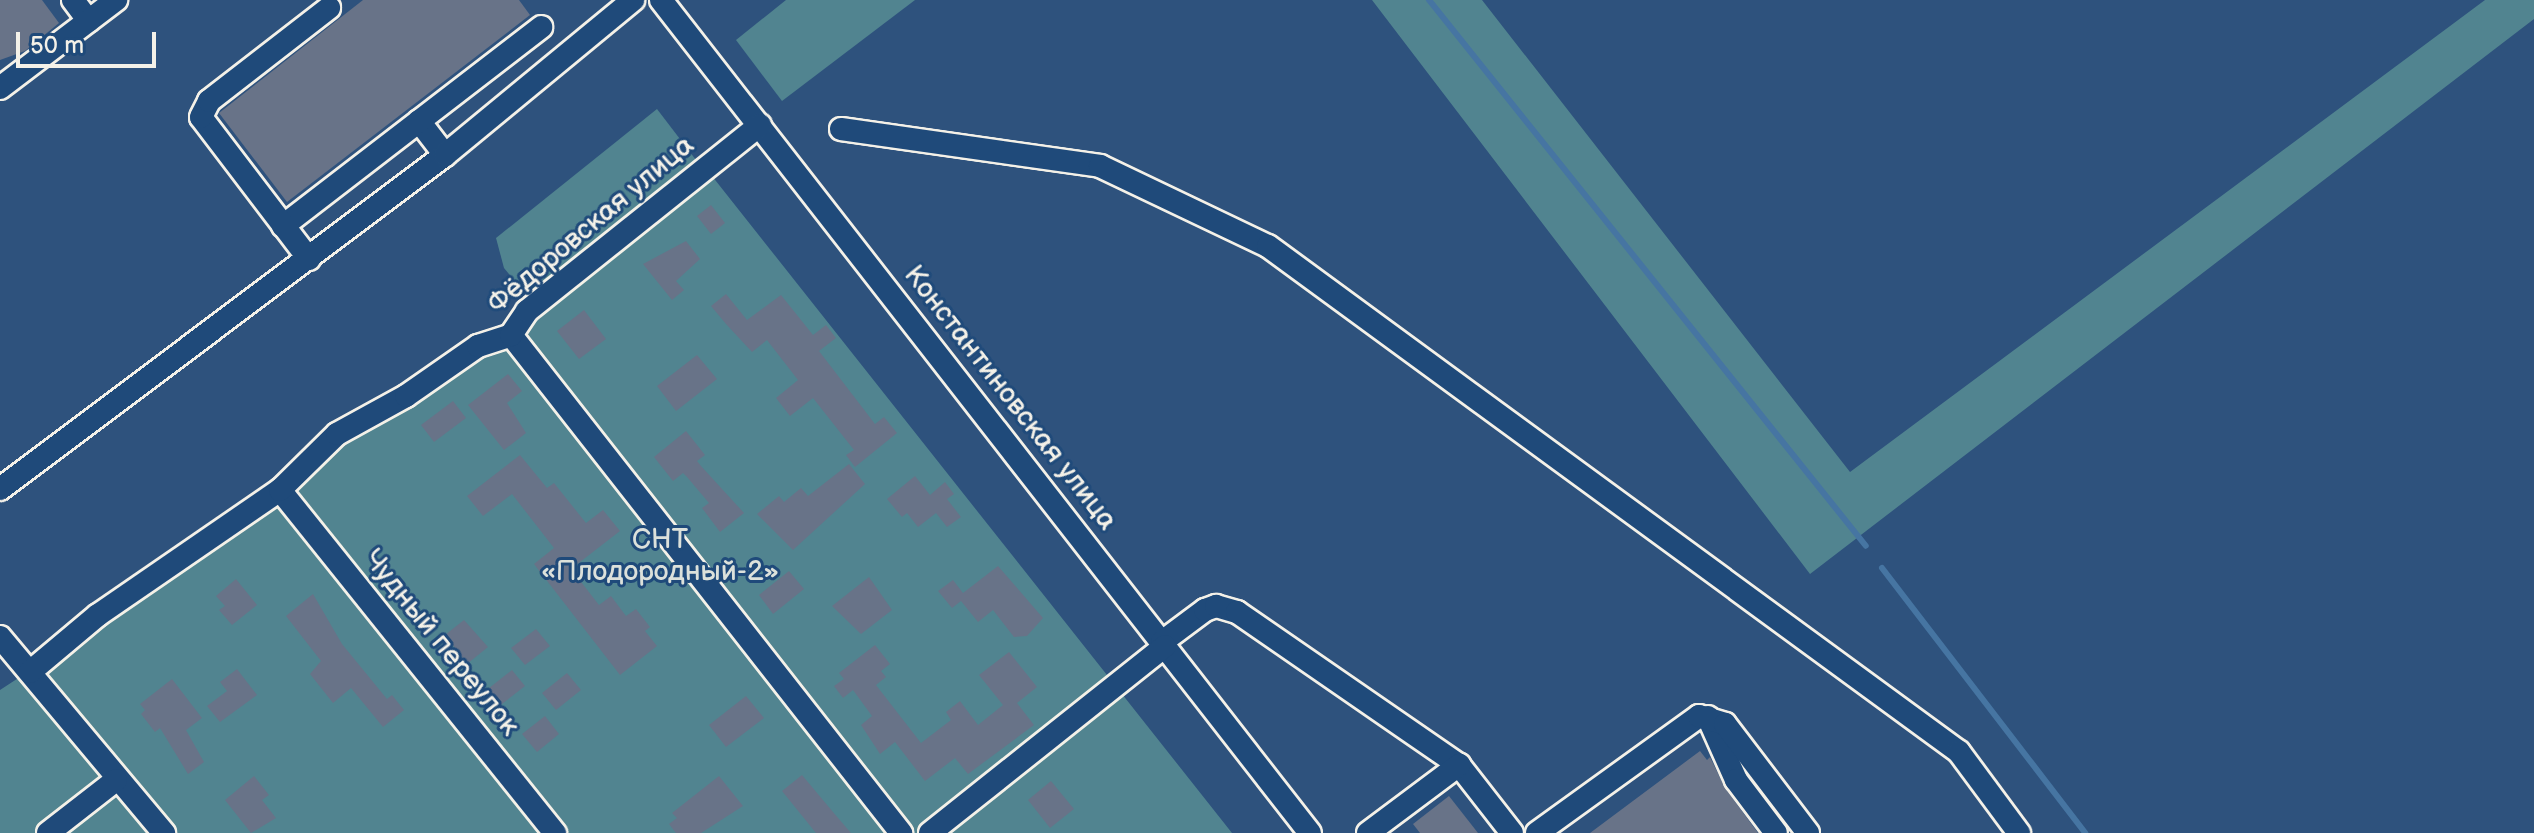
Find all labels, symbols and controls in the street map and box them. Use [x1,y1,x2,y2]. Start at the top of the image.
scale bar [20,16,160,66]
text: 50 m [30,31,84,60]
street label: Фёдоровская улица [481,129,701,321]
street label: Константиновская улица [896,259,1124,537]
park label: СНТ «Плодородный-2» [541,523,779,589]
street label: Чудный переулок [356,543,526,743]

